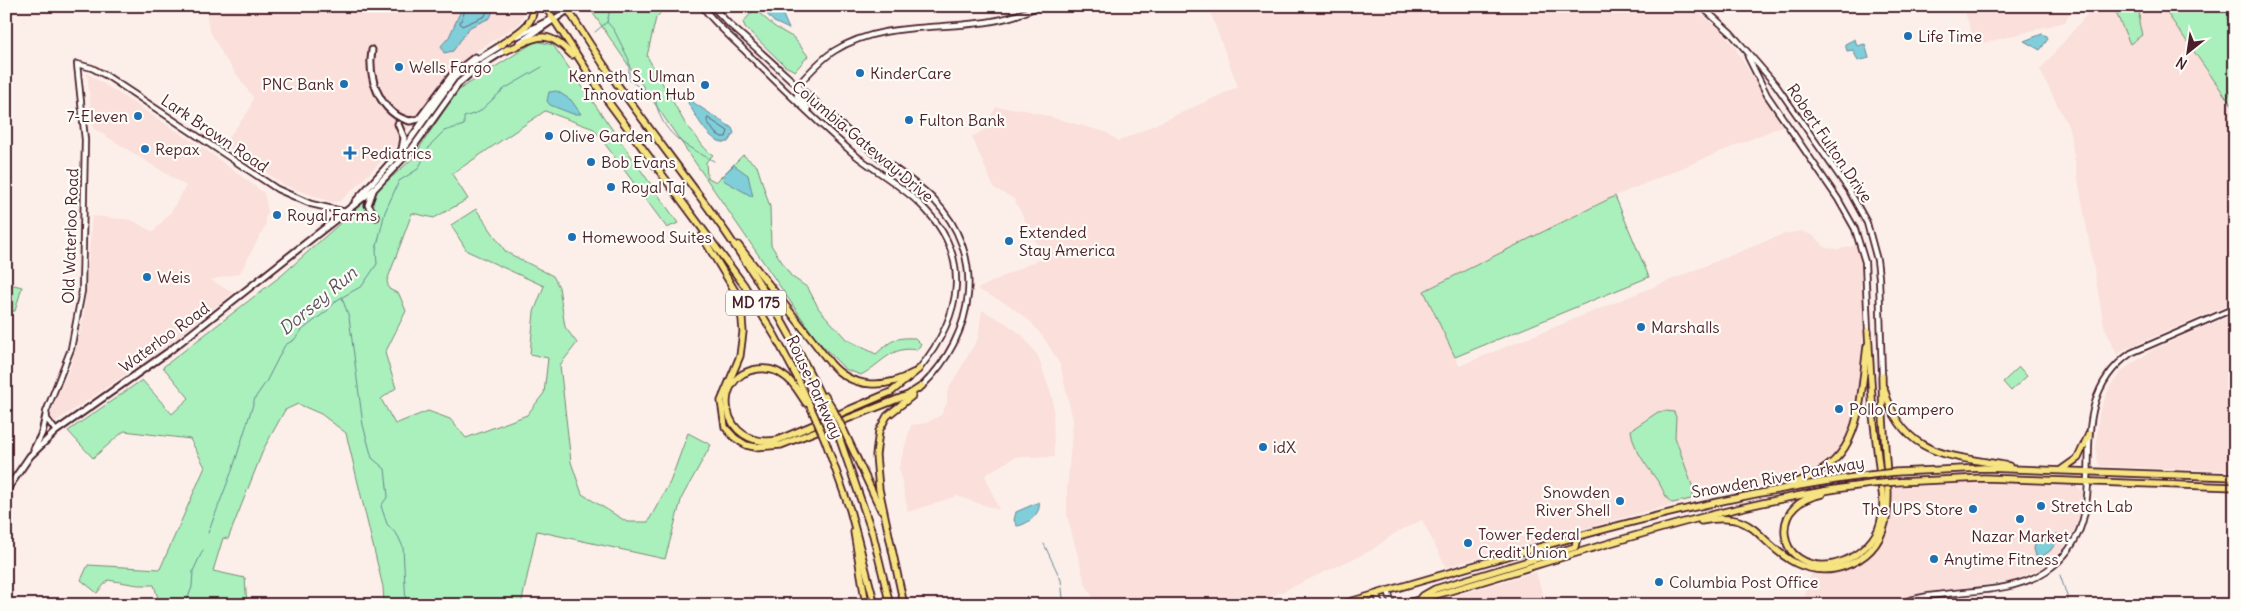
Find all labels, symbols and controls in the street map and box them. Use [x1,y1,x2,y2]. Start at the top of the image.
place label: Life Time [1918,26,1982,46]
north arrow [2164,28,2214,78]
marker: Life Time [1902,30,1914,42]
text: N [2173,53,2190,73]
place label: Wells Fargo [409,57,492,77]
marker: Wells Fargo [393,61,405,73]
place label: KinderCare [870,63,951,83]
place label: Kenneth S. Ulman Innovation Hub [568,66,695,104]
marker: KinderCare [854,67,866,79]
place label: PNC Bank [262,74,334,94]
street label: Columbia Gateway Drive [788,76,938,206]
marker: PNC Bank [338,78,350,90]
marker: Kenneth S. Ulman Innovation Hub [699,79,711,91]
street label: Robert Fulton Drive [1783,80,1877,206]
street label: Lark Brown Road [157,90,273,176]
place label: 7-Eleven [67,106,128,126]
marker: 7-Eleven [132,110,144,122]
place label: Fulton Bank [919,110,1005,130]
marker: Fulton Bank [903,114,915,126]
place label: Olive Garden [559,126,653,146]
marker: Olive Garden [543,130,555,142]
place label: Repax [155,139,200,159]
marker: Repax [139,143,151,155]
place label: Pediatrics [361,143,432,163]
marker: Pediatrics [343,146,357,160]
place label: Bob Evans [601,152,676,172]
marker: Bob Evans [585,156,597,168]
street label: Old Waterloo Road [58,168,82,304]
place label: Royal Taj [621,177,686,197]
marker: Royal Taj [605,181,617,193]
place label: Royal Farms [287,205,377,225]
marker: Royal Farms [271,209,283,221]
place label: Extended Stay America [1019,222,1115,260]
place label: Homewood Suites [582,227,712,247]
marker: Homewood Suites [566,231,578,243]
marker: Extended Stay America [1003,235,1015,247]
water label: Dorsey Run [274,261,362,340]
place label: Weis [157,267,190,287]
marker: Weis [141,271,153,283]
road number: MD 175 [726,290,786,316]
street label: Waterloo Road [115,298,213,376]
place label: Marshalls [1651,317,1720,337]
marker: Marshalls [1635,321,1647,333]
street label: Rouse Parkway [782,332,848,442]
place label: Pollo Campero [1849,399,1954,419]
marker: Pollo Campero [1833,403,1845,415]
place label: idX [1273,437,1296,457]
marker: idX [1257,441,1269,453]
street label: Snowden River Parkway [1690,452,1866,502]
place label: Snowden River Shell [1536,482,1610,520]
marker: Snowden River Shell [1614,495,1626,507]
place label: Stretch Lab [2051,496,2133,516]
place label: The UPS Store [1862,499,1963,519]
marker: Stretch Lab [2035,500,2047,512]
marker: The UPS Store [1967,503,1979,515]
marker: Nazar Market [2014,513,2026,525]
place label: Tower Federal Credit Union [1478,524,1580,562]
place label: Nazar Market [1971,526,2069,546]
marker: Tower Federal Credit Union [1462,537,1474,549]
place label: Anytime Fitness [1944,549,2058,569]
marker: Anytime Fitness [1928,553,1940,565]
place label: Columbia Post Office [1669,572,1818,592]
marker: Columbia Post Office [1653,576,1665,588]

